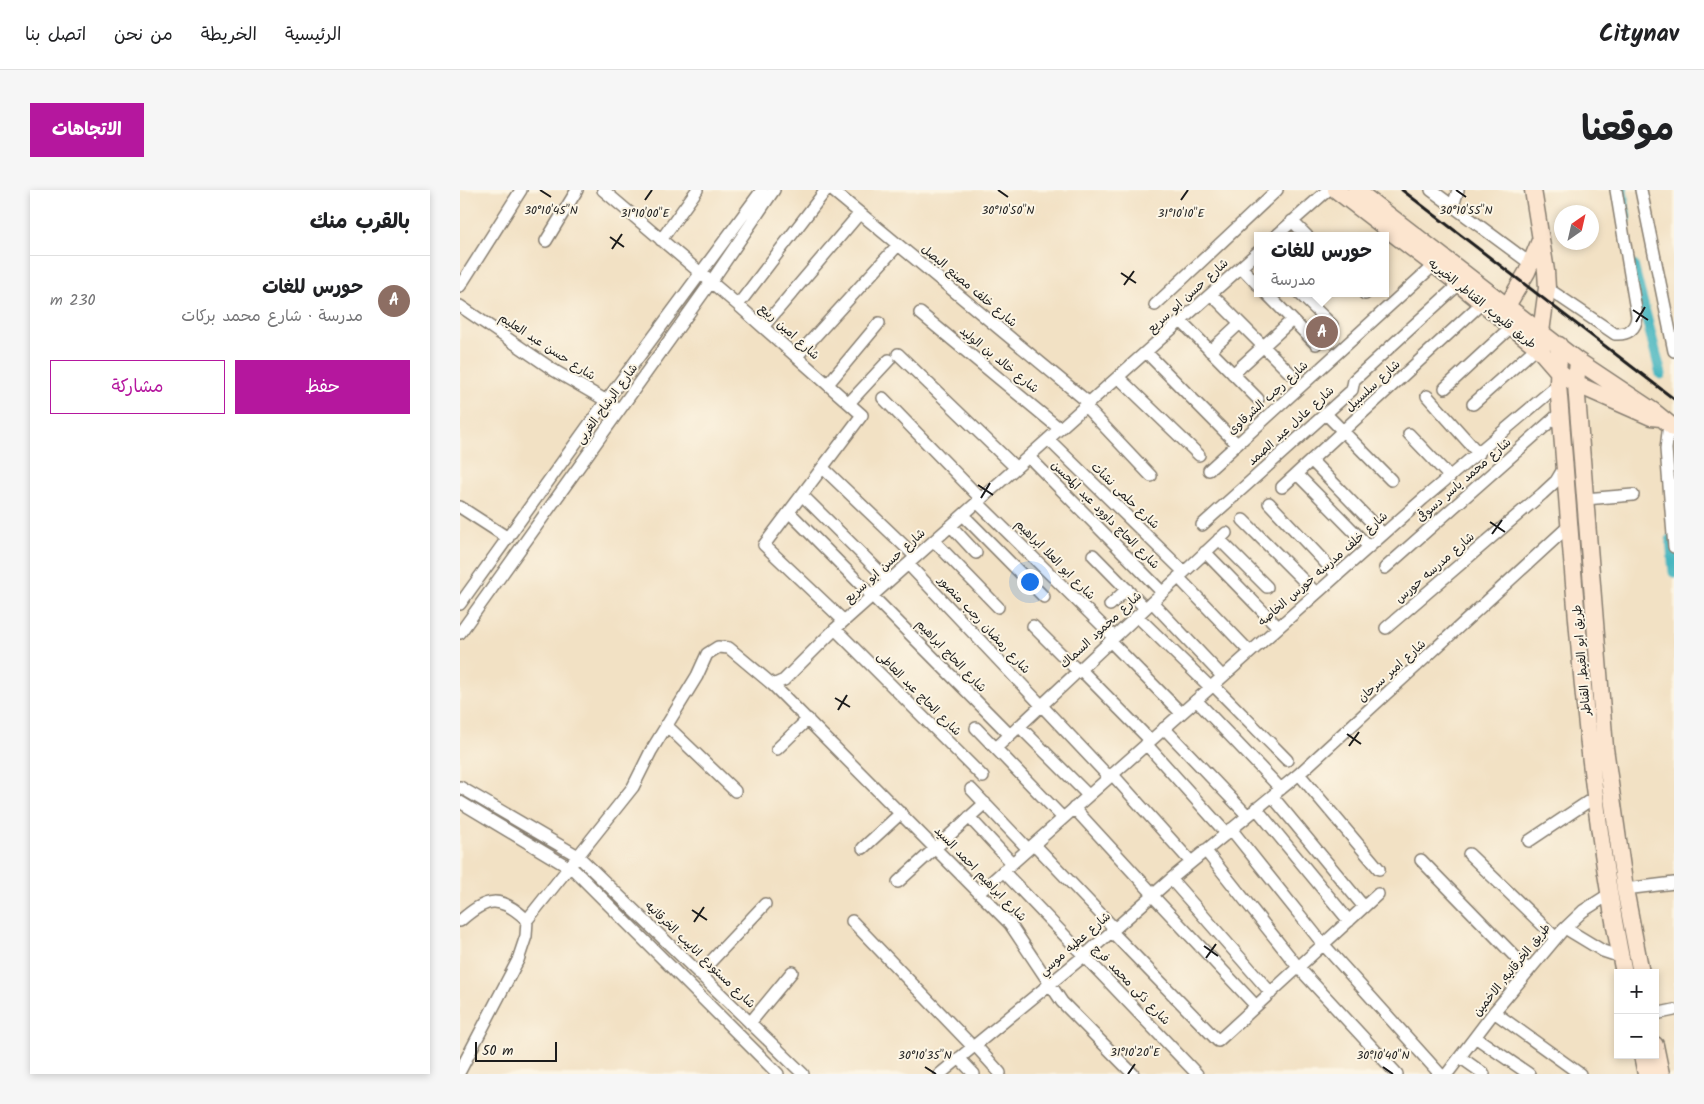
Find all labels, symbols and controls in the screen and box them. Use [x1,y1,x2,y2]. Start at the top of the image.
text: Citynav [1599,15,1679,54]
text: اتصل بنا [25,21,86,50]
text: من نحن [114,21,173,50]
text: الخريطة [201,21,257,50]
text: الرئيسية [285,21,341,50]
button: الاتجاهات [30,103,144,157]
text: موقعنا [1581,103,1674,159]
text: 30°10'45"N [524,201,578,220]
text: 30°10'50"N [982,201,1034,220]
text: 30°10'55"N [1439,201,1493,220]
text: 31°10'00"E [620,204,671,223]
text: 31°10'10"E [1158,204,1205,223]
north arrow [1554,205,1599,250]
text: بالقرب منك [310,206,410,239]
popup [1254,232,1389,297]
text: حورس للغات [1271,237,1372,267]
street label: شارع خلف مصنع البصل [917,240,1021,332]
street label: شارع حسن ابو سريع [1143,254,1233,338]
street label: طريق قليوب, القناطر الخيريه [1424,254,1540,354]
text: مدرسة [1271,268,1316,293]
text: حورس للغات [262,273,363,303]
text: 230 m [50,288,96,313]
text: A [389,288,399,313]
street label: شارع امين ربيع [754,299,824,365]
text: مدرسة · شارع محمد بركات [181,304,363,329]
street label: شارع حسن عبد العليم [495,309,599,385]
pin: A [1306,313,1338,351]
street label: شارع خالد بن الوليد [955,322,1043,398]
street label: شارع سلسبيل [1341,355,1405,417]
street label: شارع رجب الشرقاوى [1223,356,1313,440]
button: مشاركة [50,360,225,414]
button: حفظ [235,360,410,414]
street label: شارع الرشاح الغربى [571,360,643,448]
street label: شارع عادل عبد الصمد [1243,382,1339,470]
street label: شارع محمد ياسر دسوقى [1412,433,1516,527]
street label: شارع الحاج داوود عبد المحسن [1046,456,1164,574]
street label: شارع حلمى نشأت [1086,458,1164,534]
street label: شارع خلف مدرسه حورس الخاصه [1254,507,1392,631]
street label: شارع ابو العلا ابراهيم [1010,515,1100,605]
street label: شارع حسن ابو سريع [840,524,930,608]
street label: شارع مدرسه حورس [1391,528,1479,608]
your location [1017,569,1043,595]
street label: شارع رمضان رجب منصور [933,571,1035,678]
street label: شارع محمود السماك [1056,587,1146,673]
street label: طريق ابو الغيط, القناطر [1568,604,1596,717]
street label: شارع الحاج ابراهيم [911,615,991,697]
street label: شارع امير سرحان [1354,635,1430,707]
street label: شارع الحاج عبد العاطى [872,647,966,741]
street label: شارع ابراهيم احمد السيد [929,822,1031,926]
street label: شارع مستودع انابيب الخرقانيه [640,897,760,1013]
street label: شارع عطيه موسي [1035,907,1116,981]
street label: طريق الخرقانيه, الاخمين [1468,919,1556,1021]
street label: شارع ذكى محمد فرج [1088,940,1174,1030]
map controls [1614,969,1659,1059]
button: + [1614,969,1659,1014]
button: − [1614,1014,1659,1059]
scale bar [475,1039,558,1062]
text: 50 m [482,1040,513,1062]
text: 31°10'20"E [1110,1043,1161,1062]
text: 30°10'35"N [898,1046,952,1065]
text: 30°10'40"N [1356,1046,1410,1065]

